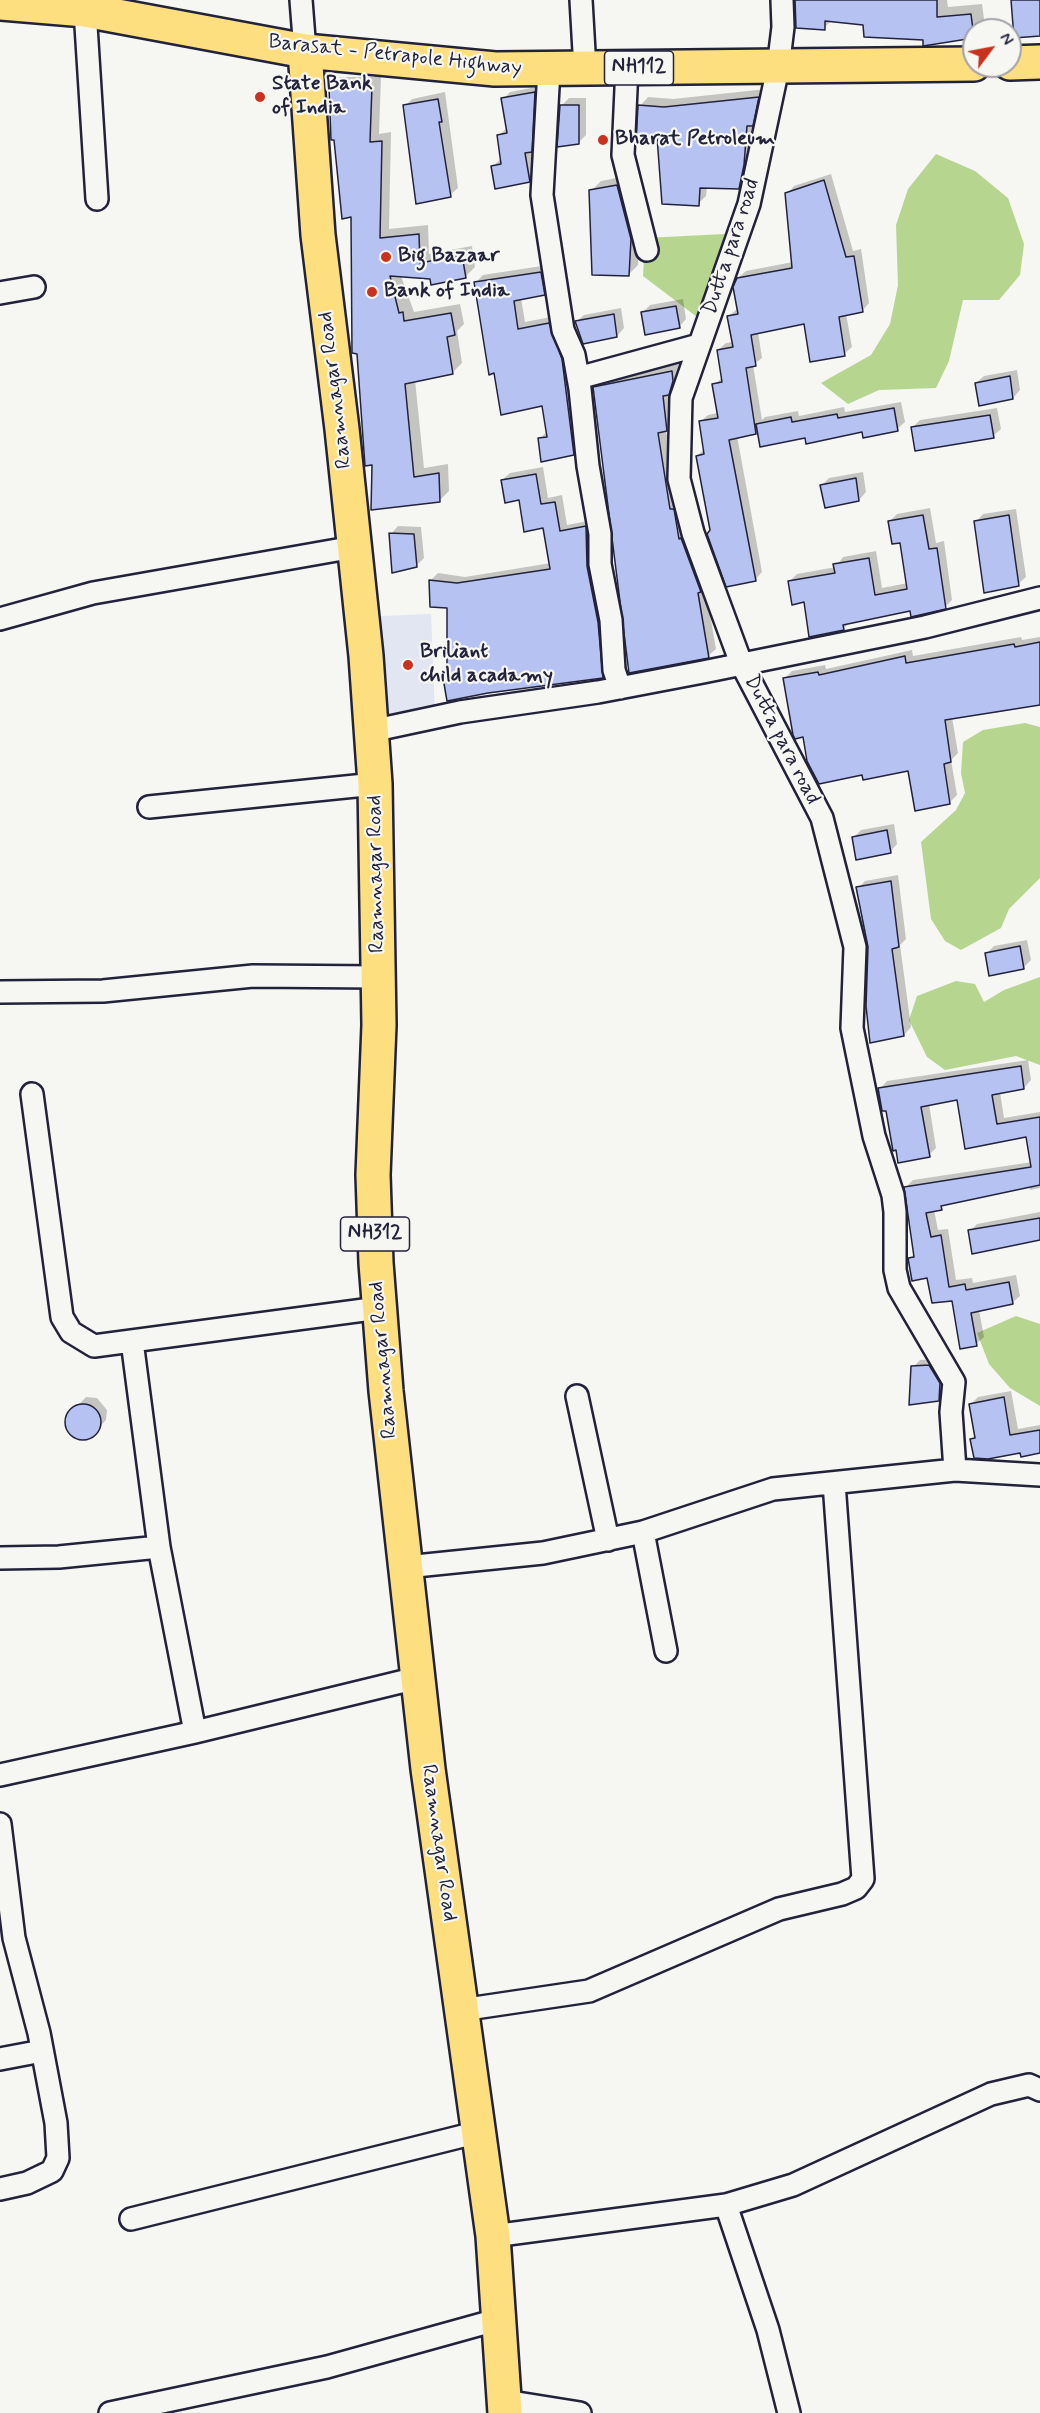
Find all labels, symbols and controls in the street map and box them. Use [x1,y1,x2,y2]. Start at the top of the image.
north arrow [962,18,1022,78]
text: N [994,29,1018,49]
street label: Barasat - Petrapole Highway [267,30,523,82]
road number: NH112 [604,51,674,85]
place label: State Bank of India [272,72,372,122]
marker: State Bank of India [253,90,267,104]
place label: Bharat Petroleum [615,127,775,153]
marker: Bharat Petroleum [596,133,610,147]
street label: Dutta para road [698,176,766,318]
place label: Big Bazaar [398,244,500,270]
marker: Big Bazaar [379,250,393,264]
place label: Bank of India [384,279,509,305]
marker: Bank of India [365,285,379,299]
street label: Raamnagar Road [314,310,358,470]
place label: Briliant child acadamy [420,640,553,690]
marker: Briliant child acadamy [401,658,415,672]
street label: Dutta para road [738,671,824,809]
street label: Raamnagar Road [363,795,391,953]
road number: NH312 [340,1217,410,1251]
street label: Raamnagar Road [365,1280,403,1440]
street label: Raamnagar Road [415,1763,461,1923]

